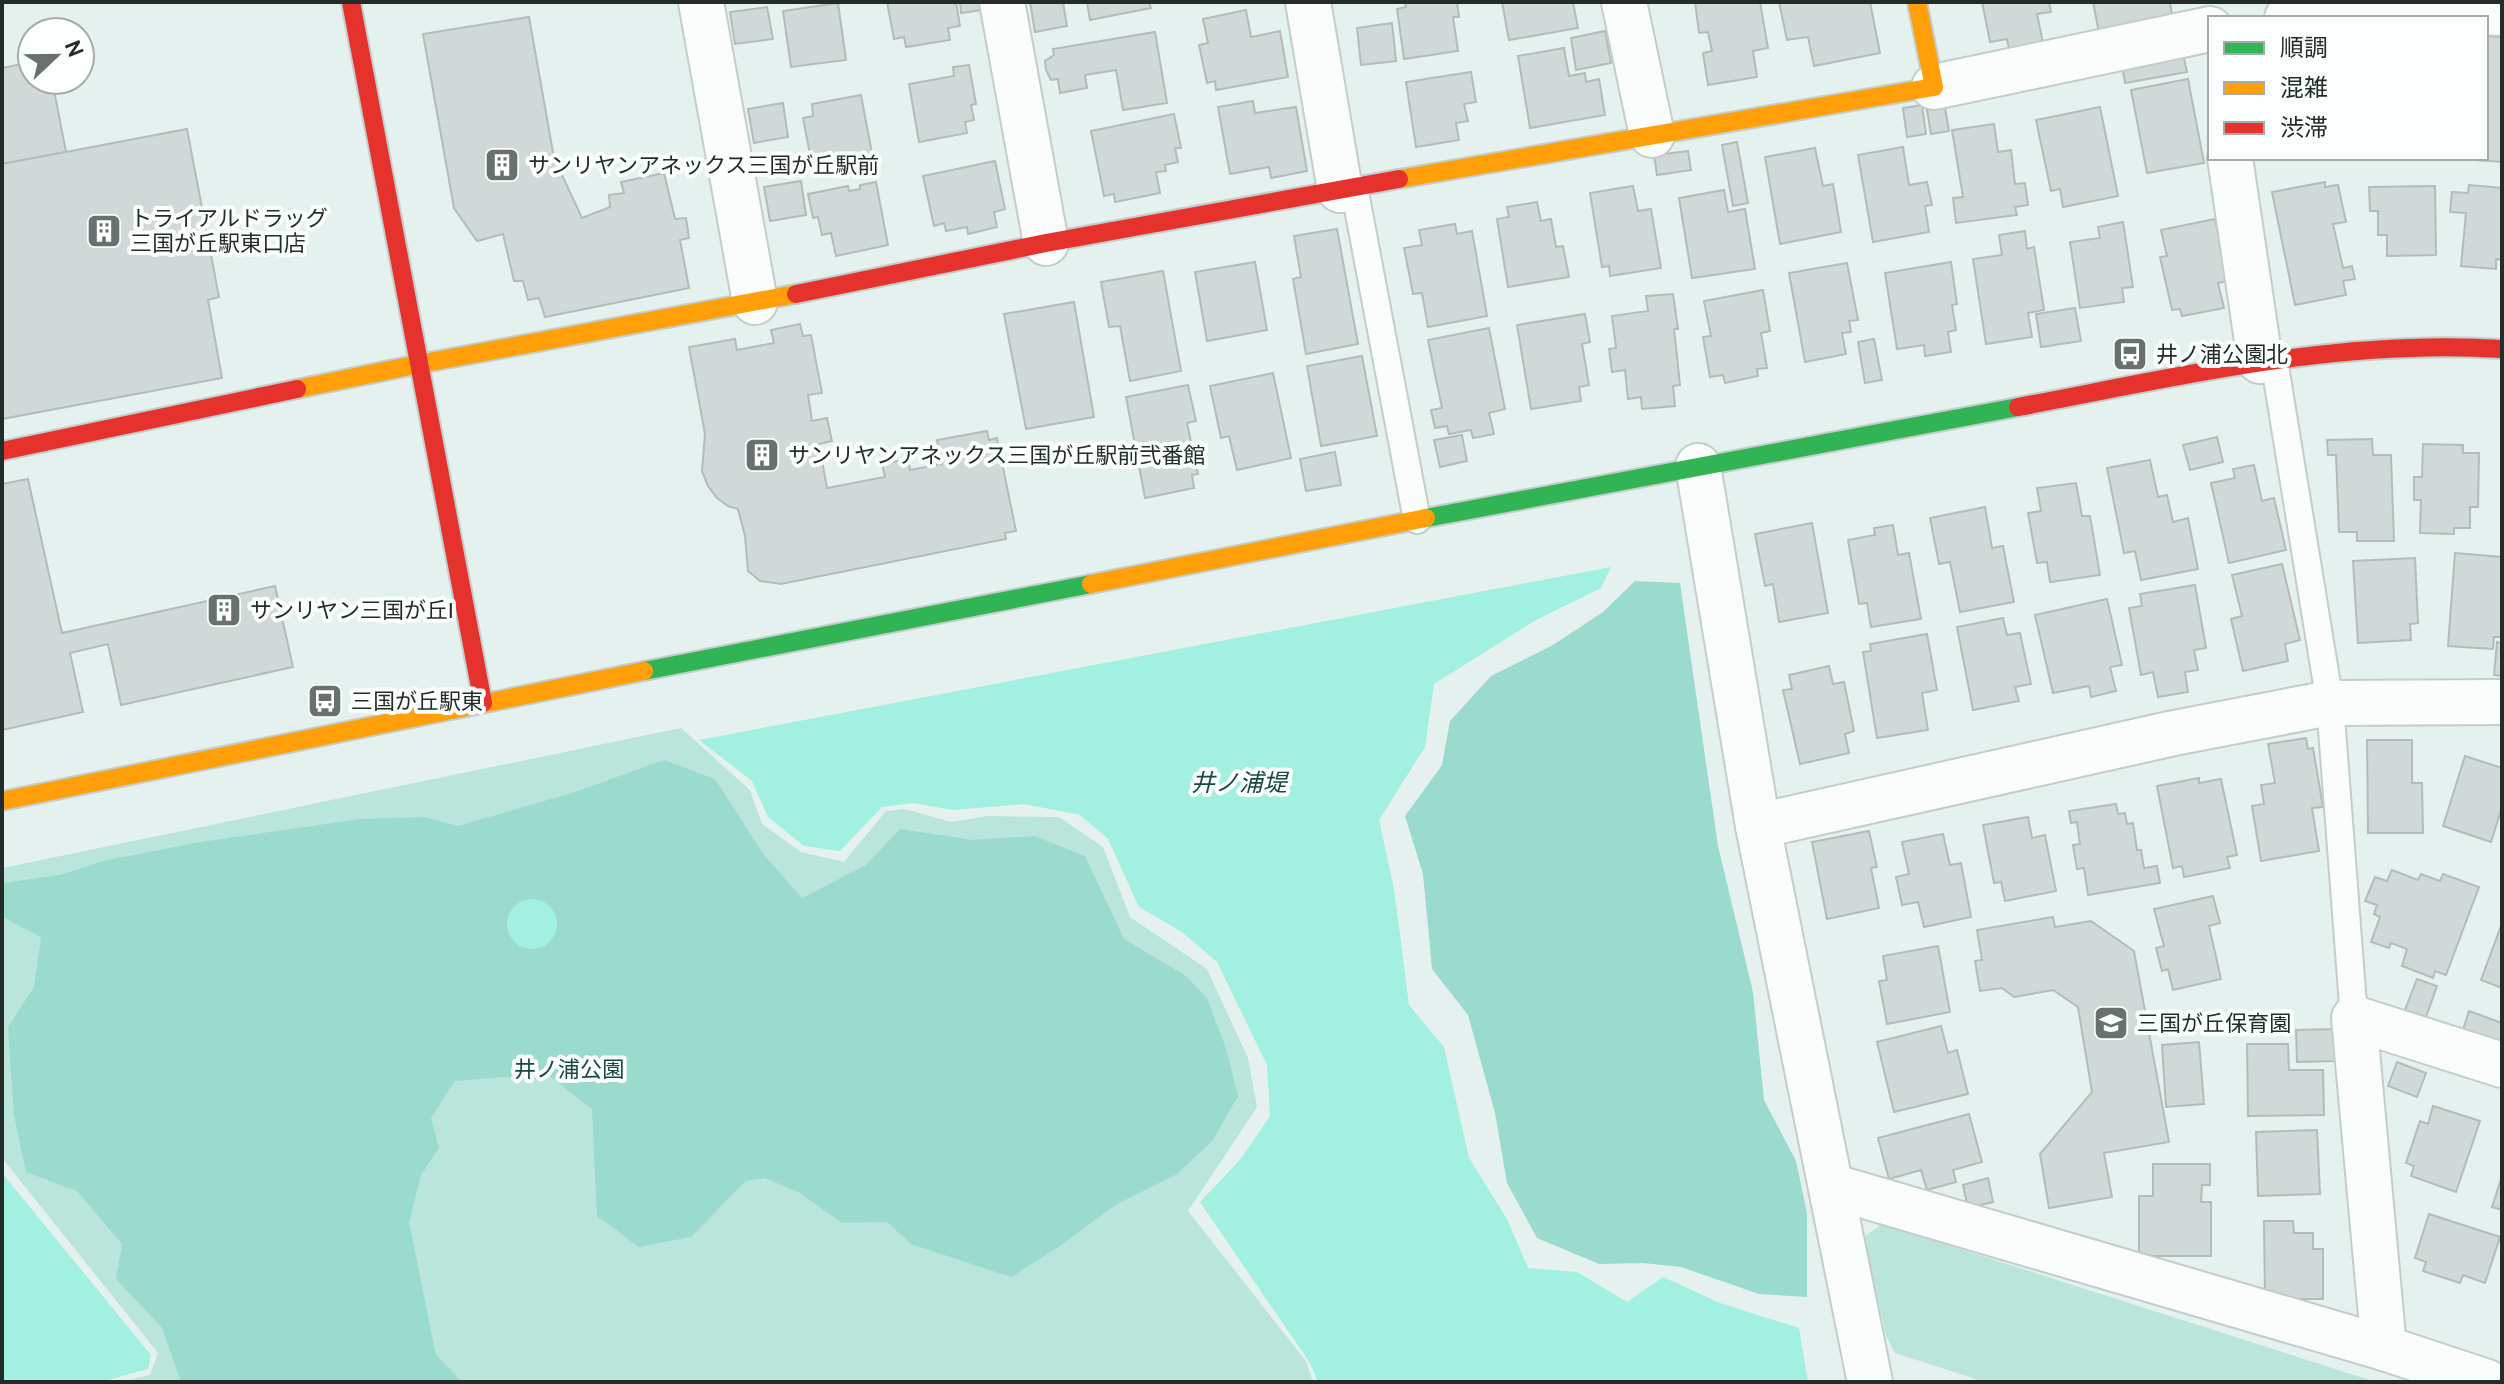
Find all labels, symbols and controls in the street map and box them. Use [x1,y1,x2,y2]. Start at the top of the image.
north arrow [16,16,96,96]
legend [2208,16,2488,160]
text: 順調 [2280,33,2328,62]
text: N [59,36,90,61]
text: 混雑 [2280,73,2328,102]
text: 渋滞 [2280,113,2328,142]
building icon: サンリヤンアネックス三国が丘駅前 [483,146,521,184]
place label: サンリヤンアネックス三国が丘駅前 [528,152,879,179]
place label: トライアルドラッグ 三国が丘駅東口店 [130,205,328,257]
building icon: トライアルドラッグ 三国が丘駅東口店 [85,212,123,250]
bus stop icon: 井ノ浦公園北 [2111,335,2149,373]
place label: 井ノ浦公園北 [2156,341,2288,368]
building icon: サンリヤンアネックス三国が丘駅前弐番館 [743,436,781,474]
place label: サンリヤンアネックス三国が丘駅前弐番館 [788,442,1205,469]
building icon: サンリヤン三国が丘I [205,591,243,629]
place label: サンリヤン三国が丘I [250,597,454,624]
bus stop icon: 三国が丘駅東 [306,682,344,720]
place label: 三国が丘駅東 [351,688,483,715]
water label: 井ノ浦堤 [1191,768,1290,797]
school or university icon: 三国が丘保育園 [2092,1004,2130,1042]
place label: 三国が丘保育園 [2137,1010,2291,1037]
park label: 井ノ浦公園 [514,1056,624,1083]

